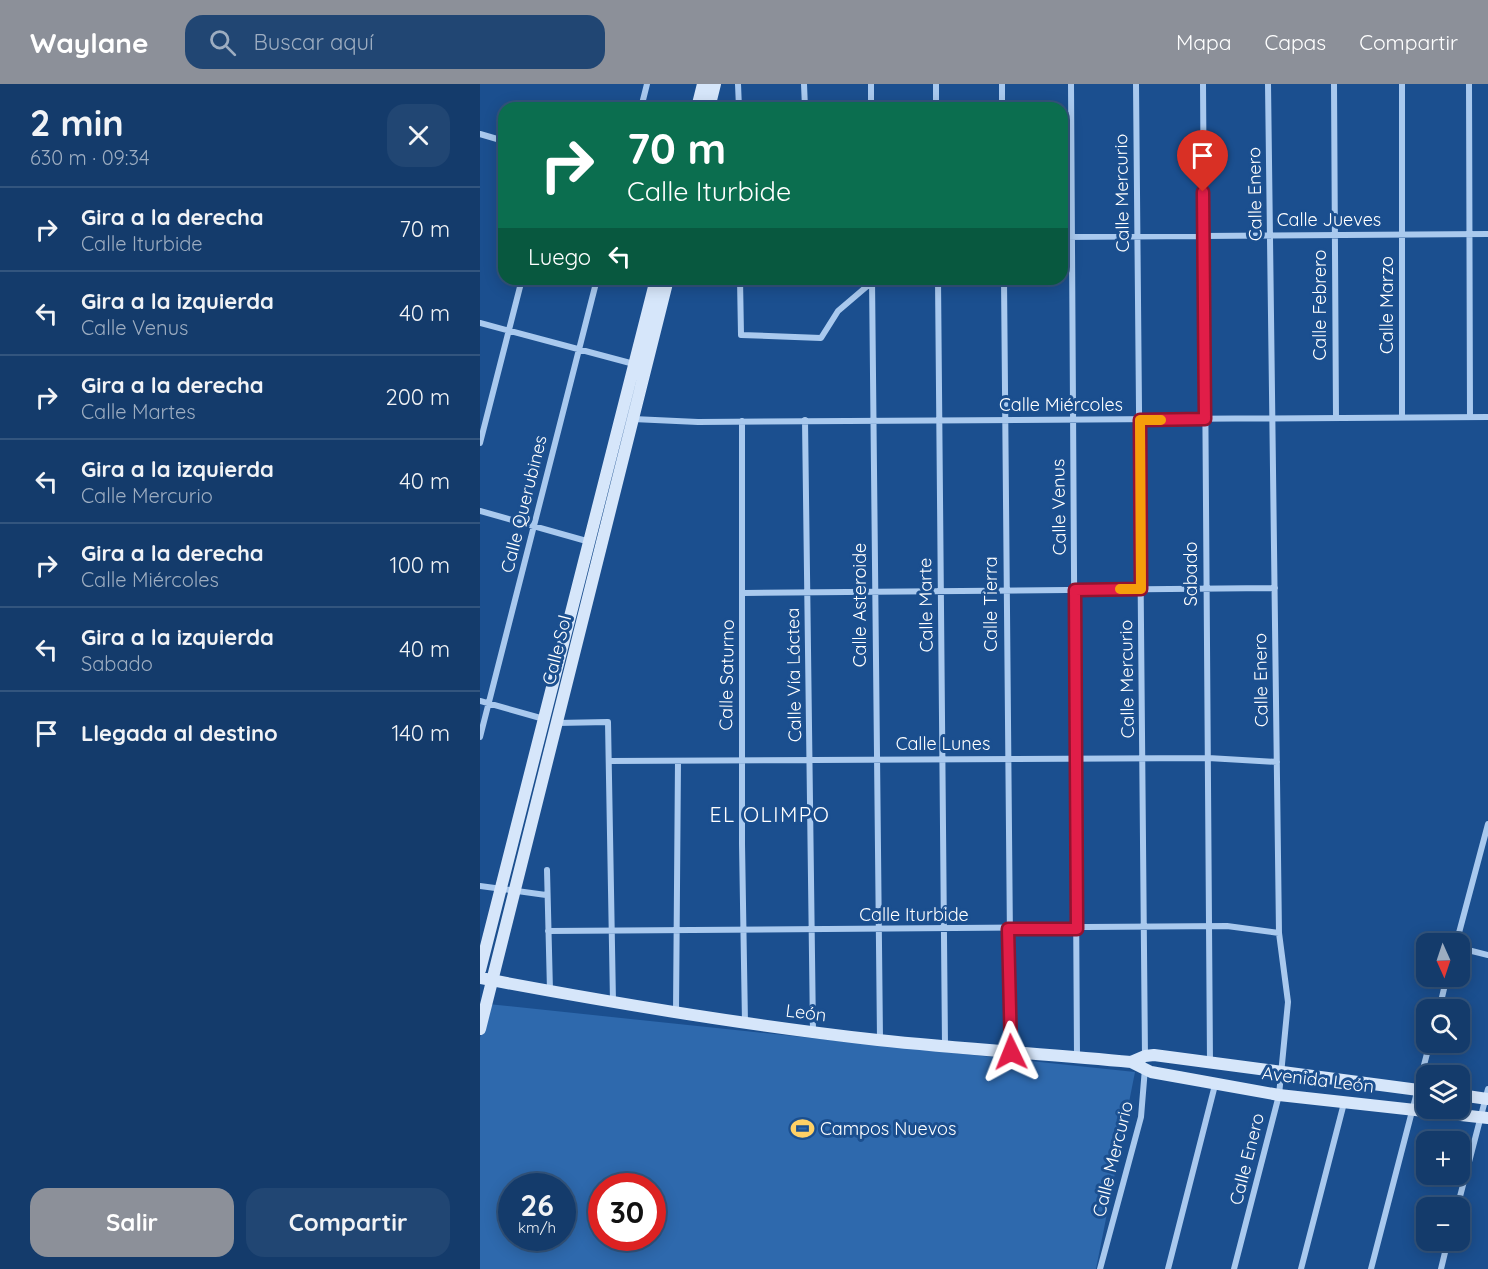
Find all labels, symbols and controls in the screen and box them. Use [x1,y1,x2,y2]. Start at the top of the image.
search box [185,15,605,69]
text: Waylane [30,25,149,60]
icon: search [206,26,239,59]
text: Buscar aquí [254,28,374,56]
text: Mapa [1176,29,1231,55]
text: Capas [1264,29,1326,55]
text: Compartir [1359,29,1458,55]
text: 2 min [30,100,124,145]
button: close [387,104,450,167]
text: 70 m [627,122,726,175]
icon: right [528,126,606,204]
pin [1177,130,1228,192]
street label: Calle Mercurio [1109,133,1134,253]
icon: arrive [1186,139,1219,172]
text: 630 m · 09:34 [30,145,149,170]
street label: Calle Enero [1242,147,1267,241]
text: Calle Iturbide [627,174,791,208]
text: Gira a la derecha [81,203,264,231]
street label: Calle Jueves [1277,208,1381,231]
icon: right [30,213,63,246]
text: 70 m [400,215,450,243]
text: Calle Iturbide [81,231,203,256]
icon: left [603,240,636,273]
text: Luego [528,243,591,271]
street label: Calle Febrero [1308,250,1331,360]
street label: Calle Marzo [1375,256,1398,354]
text: Gira a la izquierda [81,287,274,315]
icon: left [30,297,63,330]
text: 40 m [399,299,450,327]
text: Calle Venus [81,315,188,340]
text: Gira a la derecha [81,371,264,399]
icon: right [30,381,63,414]
text: 200 m [386,383,450,411]
street label: Calle Miércoles [999,393,1123,416]
text: Calle Martes [81,399,196,424]
street label: Calle Querubines [495,433,552,575]
text: Gira a la izquierda [81,455,274,483]
street label: Calle Venus [1046,458,1071,556]
icon: left [30,465,63,498]
text: 40 m [399,467,450,495]
text: Calle Mercurio [81,483,213,508]
text: Gira a la derecha [81,539,264,567]
street label: Sabado [1179,542,1202,606]
street label: Calle Asteroide [848,543,871,667]
icon: right [30,549,63,582]
text: 100 m [390,551,450,579]
street label: Calle Tierra [979,556,1002,652]
street label: Calle Marte [913,557,938,653]
text: Calle Miércoles [81,567,219,592]
street label: Calle Vía Láctea [781,608,806,742]
street label: Calle Sol [537,613,576,687]
street label: Calle Saturno [714,619,739,731]
street label: Calle Mercurio [1114,619,1139,739]
text: Gira a la izquierda [81,623,274,651]
icon: left [30,633,63,666]
street label: Calle Enero [1248,633,1273,727]
text: 40 m [399,635,450,663]
text: Sabado [81,651,153,676]
icon: arrive [30,717,63,750]
text: Llegada al destino [81,719,278,747]
text: 140 m [391,719,450,747]
street label: Calle Lunes [896,732,990,755]
district label: EL OLIMPO [710,801,830,827]
street label: Calle Iturbide [859,903,969,926]
north arrow [1416,933,1470,987]
map controls [1416,933,1470,1251]
street label: León [784,999,828,1026]
button: search [1416,999,1470,1053]
position arrow [979,1020,1043,1084]
street label: Avenida León [1261,1061,1375,1098]
button: layers [1416,1065,1470,1119]
street label: Calle Mercurio [1087,1099,1138,1219]
street label: Calle Enero [1224,1110,1269,1207]
sports icon: Campos Nuevos [789,1116,815,1142]
place label: Campos Nuevos [820,1117,956,1140]
button: + [1416,1131,1470,1185]
speed limit sign: 30 [588,1173,666,1251]
text: 26 [520,1186,554,1224]
button: Salir [30,1188,234,1257]
button: Compartir [246,1188,450,1257]
button: − [1416,1197,1470,1251]
text: km/h [518,1218,556,1237]

